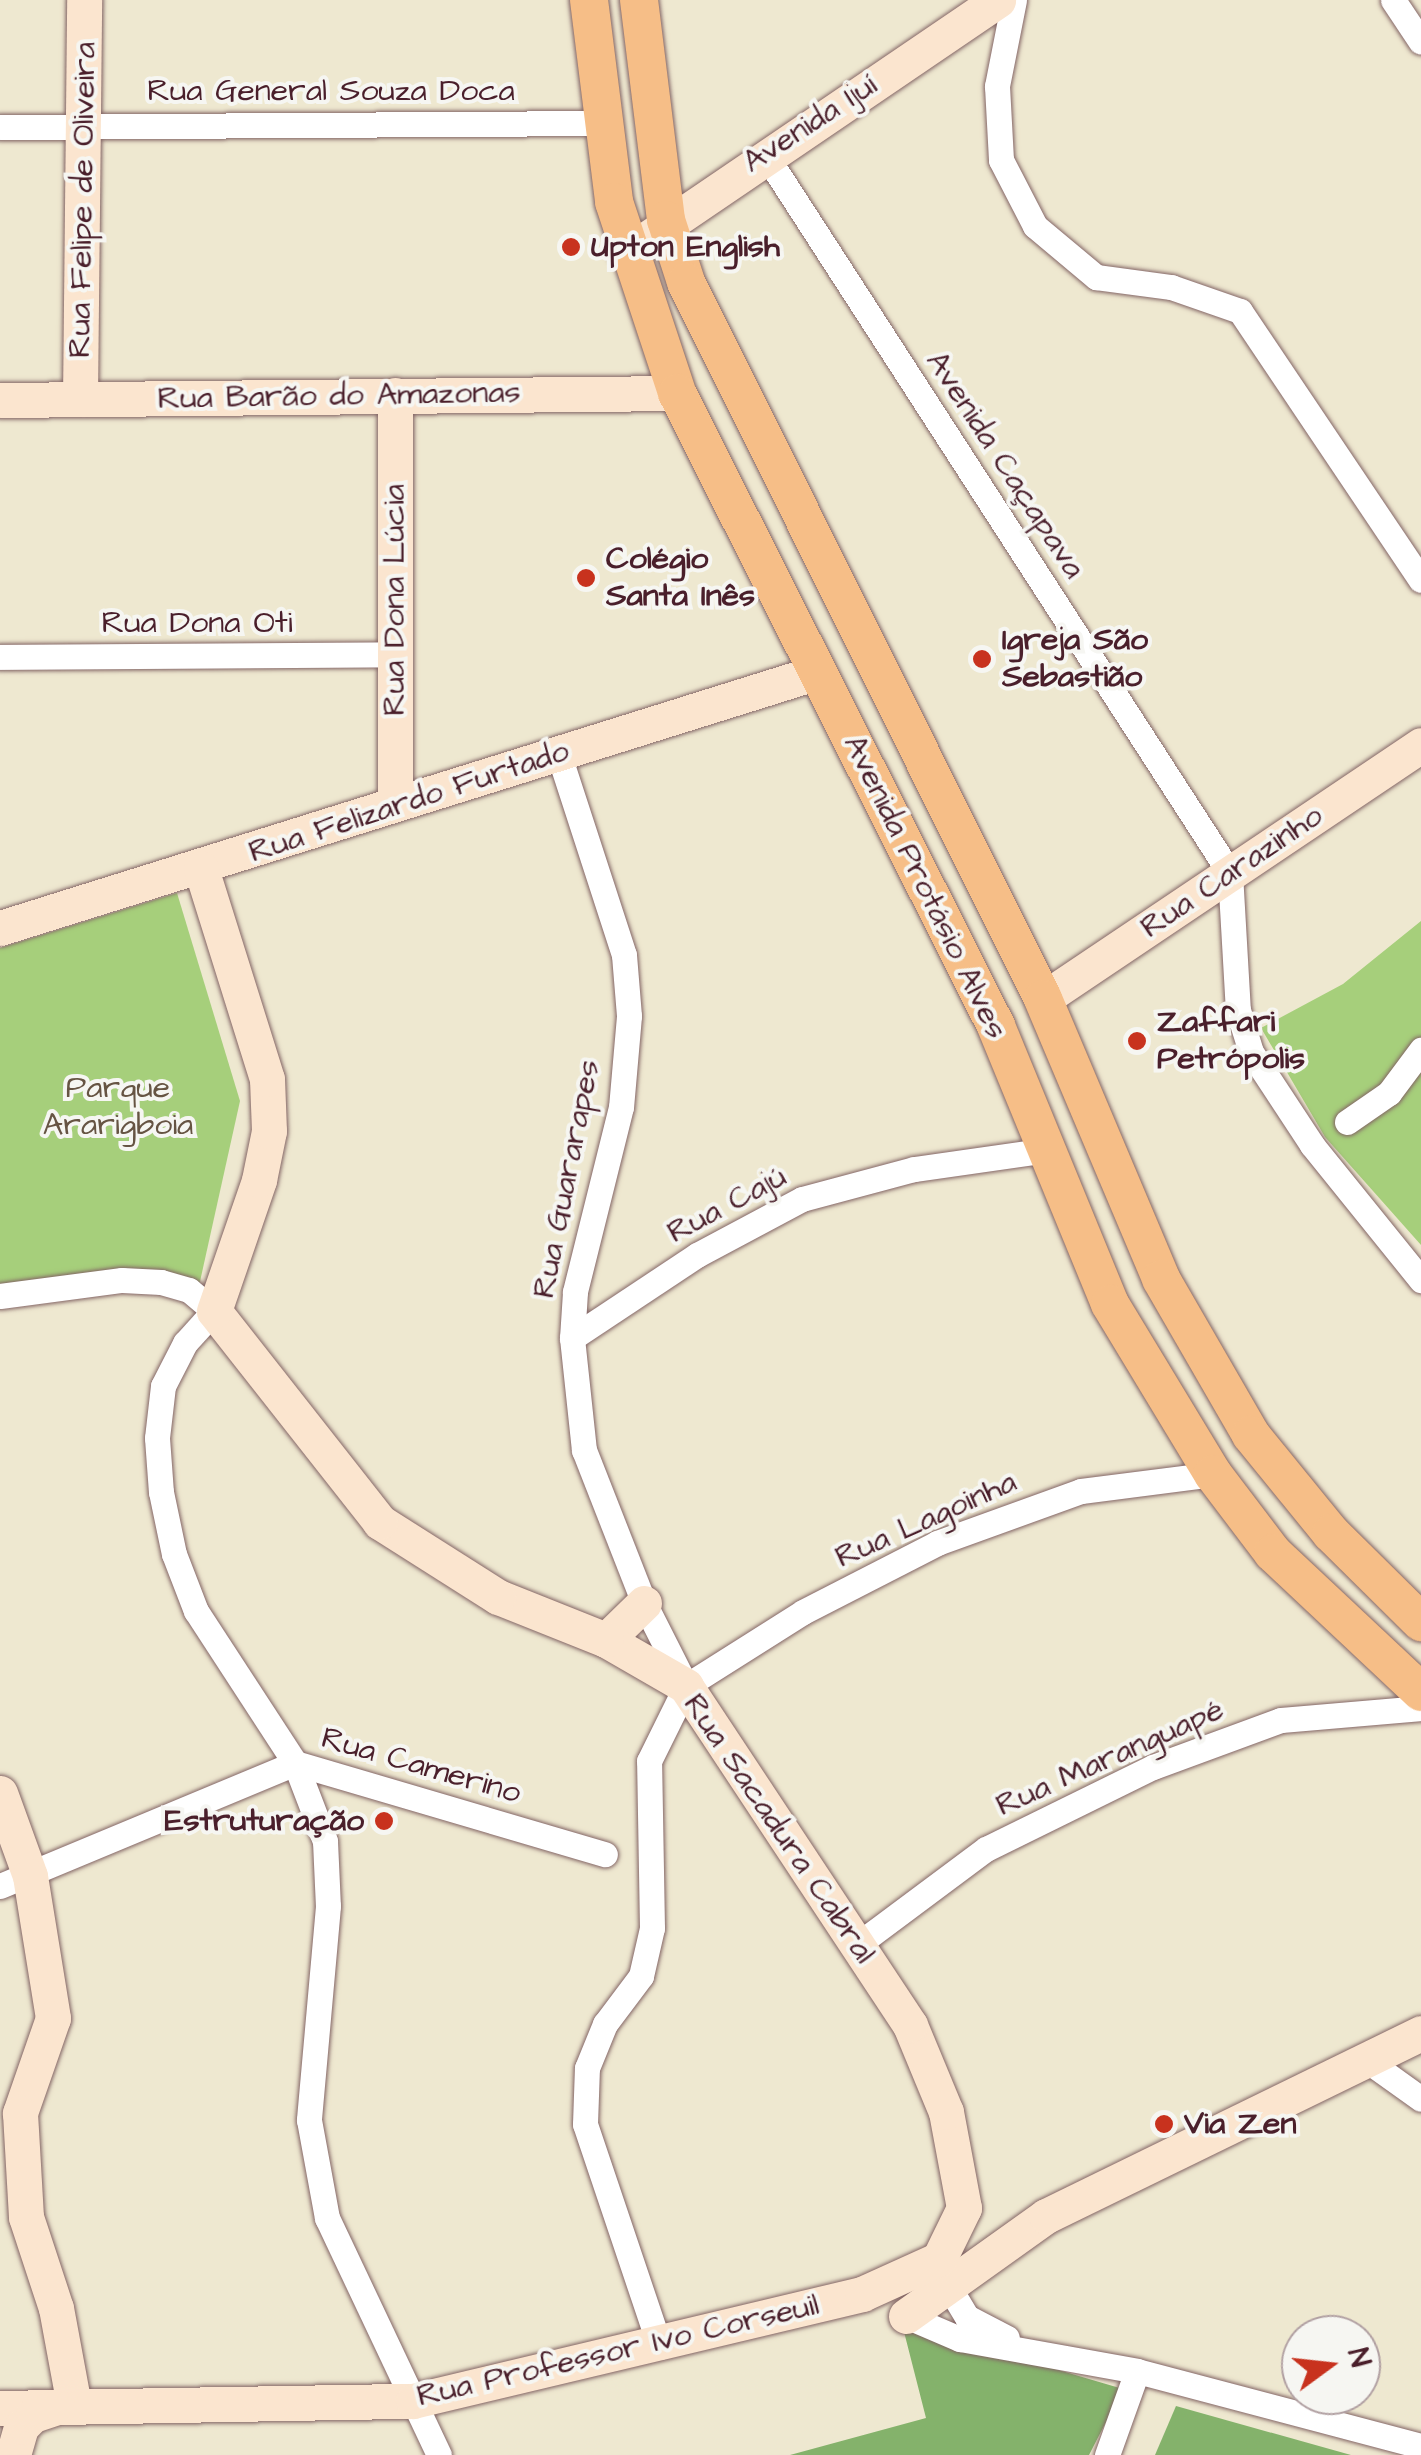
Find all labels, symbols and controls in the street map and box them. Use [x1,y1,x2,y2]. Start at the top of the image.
street label: Rua Felipe de Oliveira [61,42,105,358]
street label: Avenida Ijuí [736,66,884,182]
street label: Rua General Souza Doca [147,72,515,110]
place label: Upton English [591,228,780,266]
marker: Upton English [560,236,582,258]
street label: Avenida Caçapava [917,344,1093,586]
street label: Rua Barão do Amazonas [157,374,521,418]
street label: Rua Dona Lúcia [376,484,414,716]
place label: Colégio Santa Inês [606,541,755,616]
marker: Colégio Santa Inês [575,567,597,589]
street label: Rua Dona Oti [101,604,293,642]
place label: Igreja São Sebastião [1002,622,1148,697]
marker: Igreja São Sebastião [971,648,993,670]
street label: Avenida Protásio Alves [835,729,1015,1045]
street label: Rua Felizardo Furtado [244,732,574,872]
street label: Rua Carazinho [1134,797,1330,947]
place label: Zaffari Petrópolis [1157,1004,1305,1079]
marker: Zaffari Petrópolis [1126,1030,1148,1052]
street label: Rua Guararapes [525,1057,609,1301]
park label: Parque Ararigboia [43,1070,193,1145]
street label: Rua Cajú [661,1158,793,1252]
street label: Rua Lagoinha [830,1463,1022,1577]
street label: Rua Sacadura Cabral [675,1687,883,1971]
street label: Rua Maranguapé [990,1691,1230,1825]
street label: Rua Camerino [317,1719,525,1813]
place label: Estruturação [164,1802,364,1840]
marker: Estruturação [373,1810,395,1832]
place label: Via Zen [1184,2105,1296,2143]
marker: Via Zen [1153,2113,1175,2135]
street label: Rua Professor Ivo Corseuil [413,2286,823,2416]
north arrow [1281,2315,1381,2415]
text: N [1337,2344,1380,2371]

